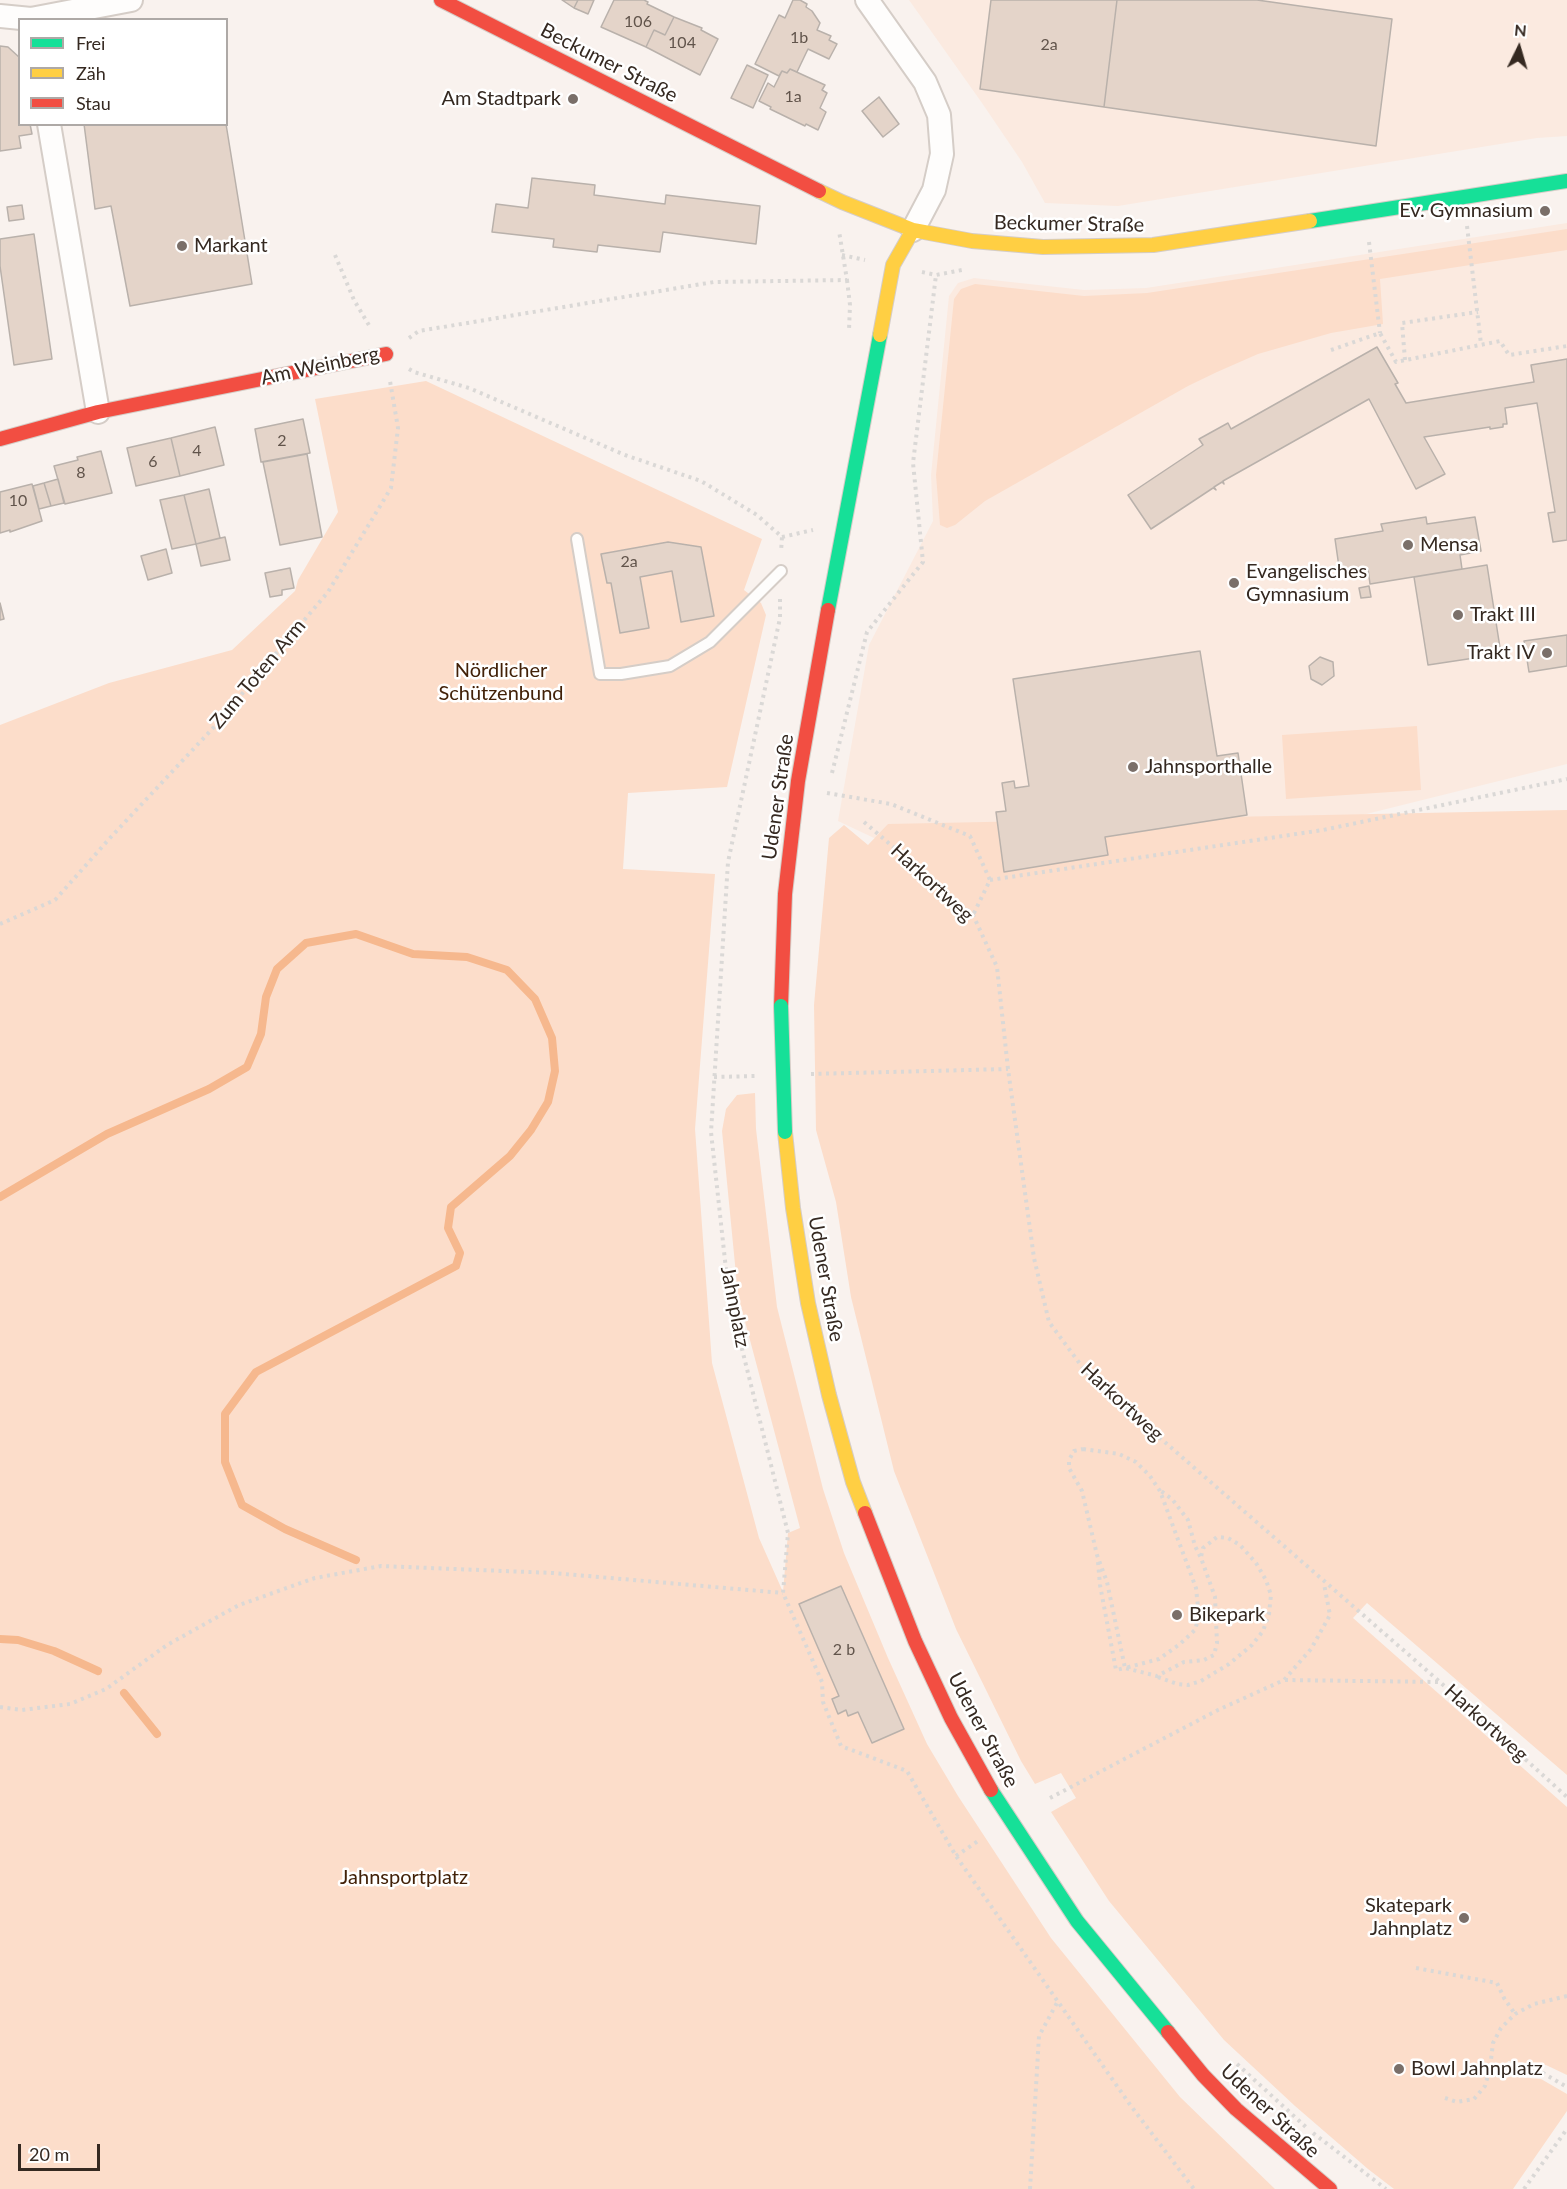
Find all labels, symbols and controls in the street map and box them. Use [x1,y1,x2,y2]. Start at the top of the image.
house number: 106 [624,12,652,32]
legend [18,18,228,126]
street label: Beckumer Straße [537,18,681,108]
north arrow [1489,18,1549,78]
text: N [1514,20,1528,40]
house number: 1b [790,28,808,48]
text: Frei [76,32,105,54]
house number: 104 [668,33,696,53]
house number: 2a [1040,35,1058,55]
text: Zäh [76,62,106,84]
place label: Am Stadtpark [441,87,561,111]
house number: 1a [784,87,802,107]
text: Stau [76,92,111,114]
marker: Am Stadtpark [566,92,580,106]
place label: Ev. Gymnasium [1399,199,1533,223]
marker: Ev. Gymnasium [1538,204,1552,218]
street label: Beckumer Straße [994,211,1144,237]
place label: Markant [194,234,268,258]
marker: Markant [175,239,189,253]
street label: Am Weinberg [259,342,381,390]
house number: 2 [277,431,287,451]
house number: 4 [192,441,202,461]
house number: 6 [148,452,158,472]
house number: 8 [76,463,86,483]
house number: 10 [9,491,27,511]
place label: Mensa [1420,533,1479,557]
marker: Mensa [1401,538,1415,552]
house number: 2a [620,552,638,572]
place label: Evangelisches Gymnasium [1246,560,1367,607]
marker: Evangelisches Gymnasium [1227,576,1241,590]
place label: Trakt III [1470,603,1536,627]
marker: Trakt III [1451,608,1465,622]
street label: Zum Toten Arm [205,614,311,734]
place label: Trakt IV [1467,641,1535,665]
marker: Trakt IV [1540,646,1554,660]
park label: Nördlicher Schützenbund [438,659,564,706]
street label: Udener Straße [757,732,799,862]
place label: Jahnsporthalle [1145,755,1272,779]
marker: Jahnsporthalle [1126,760,1140,774]
street label: Harkortweg [886,839,978,927]
street label: Udener Straße [803,1214,849,1344]
street label: Jahnplatz [715,1264,755,1350]
street label: Harkortweg [1076,1358,1168,1446]
place label: Bikepark [1189,1603,1265,1627]
marker: Bikepark [1170,1608,1184,1622]
house number: 2 b [833,1640,855,1660]
street label: Udener Straße [943,1668,1023,1792]
street label: Harkortweg [1439,1679,1533,1767]
park label: Jahnsportplatz [340,1866,468,1890]
place label: Skatepark Jahnplatz [1365,1894,1452,1941]
marker: Skatepark Jahnplatz [1457,1911,1471,1925]
place label: Bowl Jahnplatz [1411,2057,1543,2081]
street label: Udener Straße [1215,2059,1325,2163]
marker: Bowl Jahnplatz [1392,2062,1406,2076]
scale bar [21,2132,104,2170]
text: 20 m [29,2143,69,2165]

